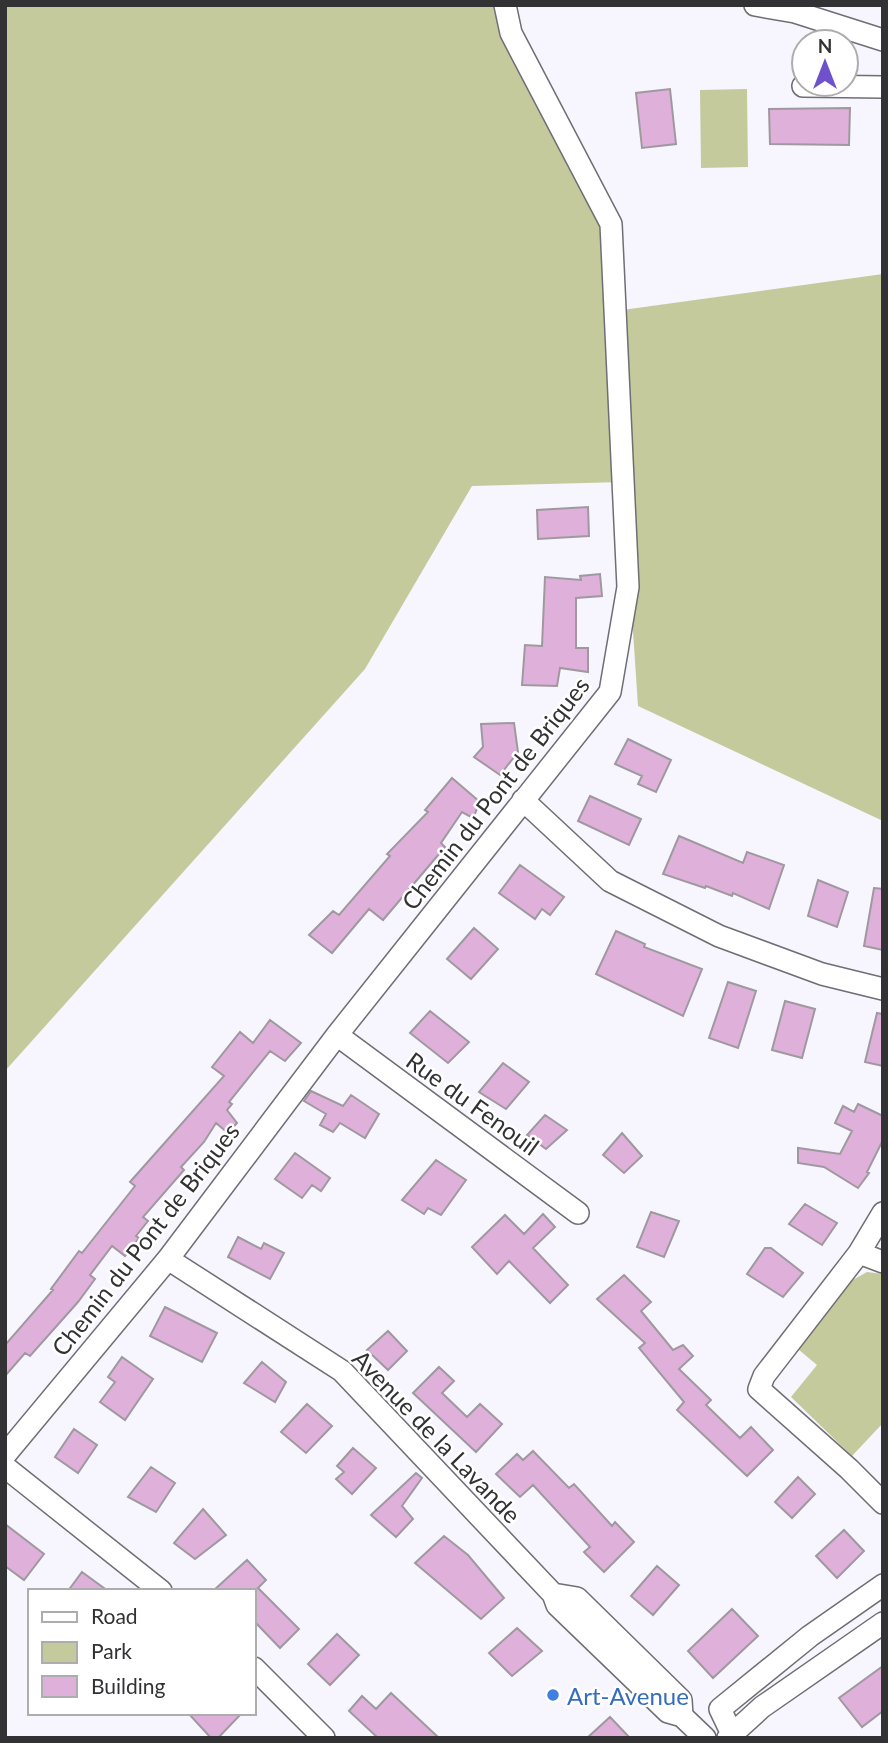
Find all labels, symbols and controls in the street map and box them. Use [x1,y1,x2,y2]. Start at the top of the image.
north arrow [790,28,860,98]
text: N [818,34,832,57]
street label: Chemin du Pont de Briques [395,671,595,915]
street label: Rue du Fenouil [401,1045,545,1161]
street label: Chemin du Pont de Briques [45,1117,245,1361]
street label: Avenue de la Lavande [347,1344,527,1528]
legend [28,1589,256,1715]
text: Road [91,1603,138,1628]
text: Park [91,1638,132,1663]
text: Building [91,1673,166,1698]
place label: Art-Avenue [567,1681,689,1710]
marker: Art-Avenue [545,1687,561,1703]

